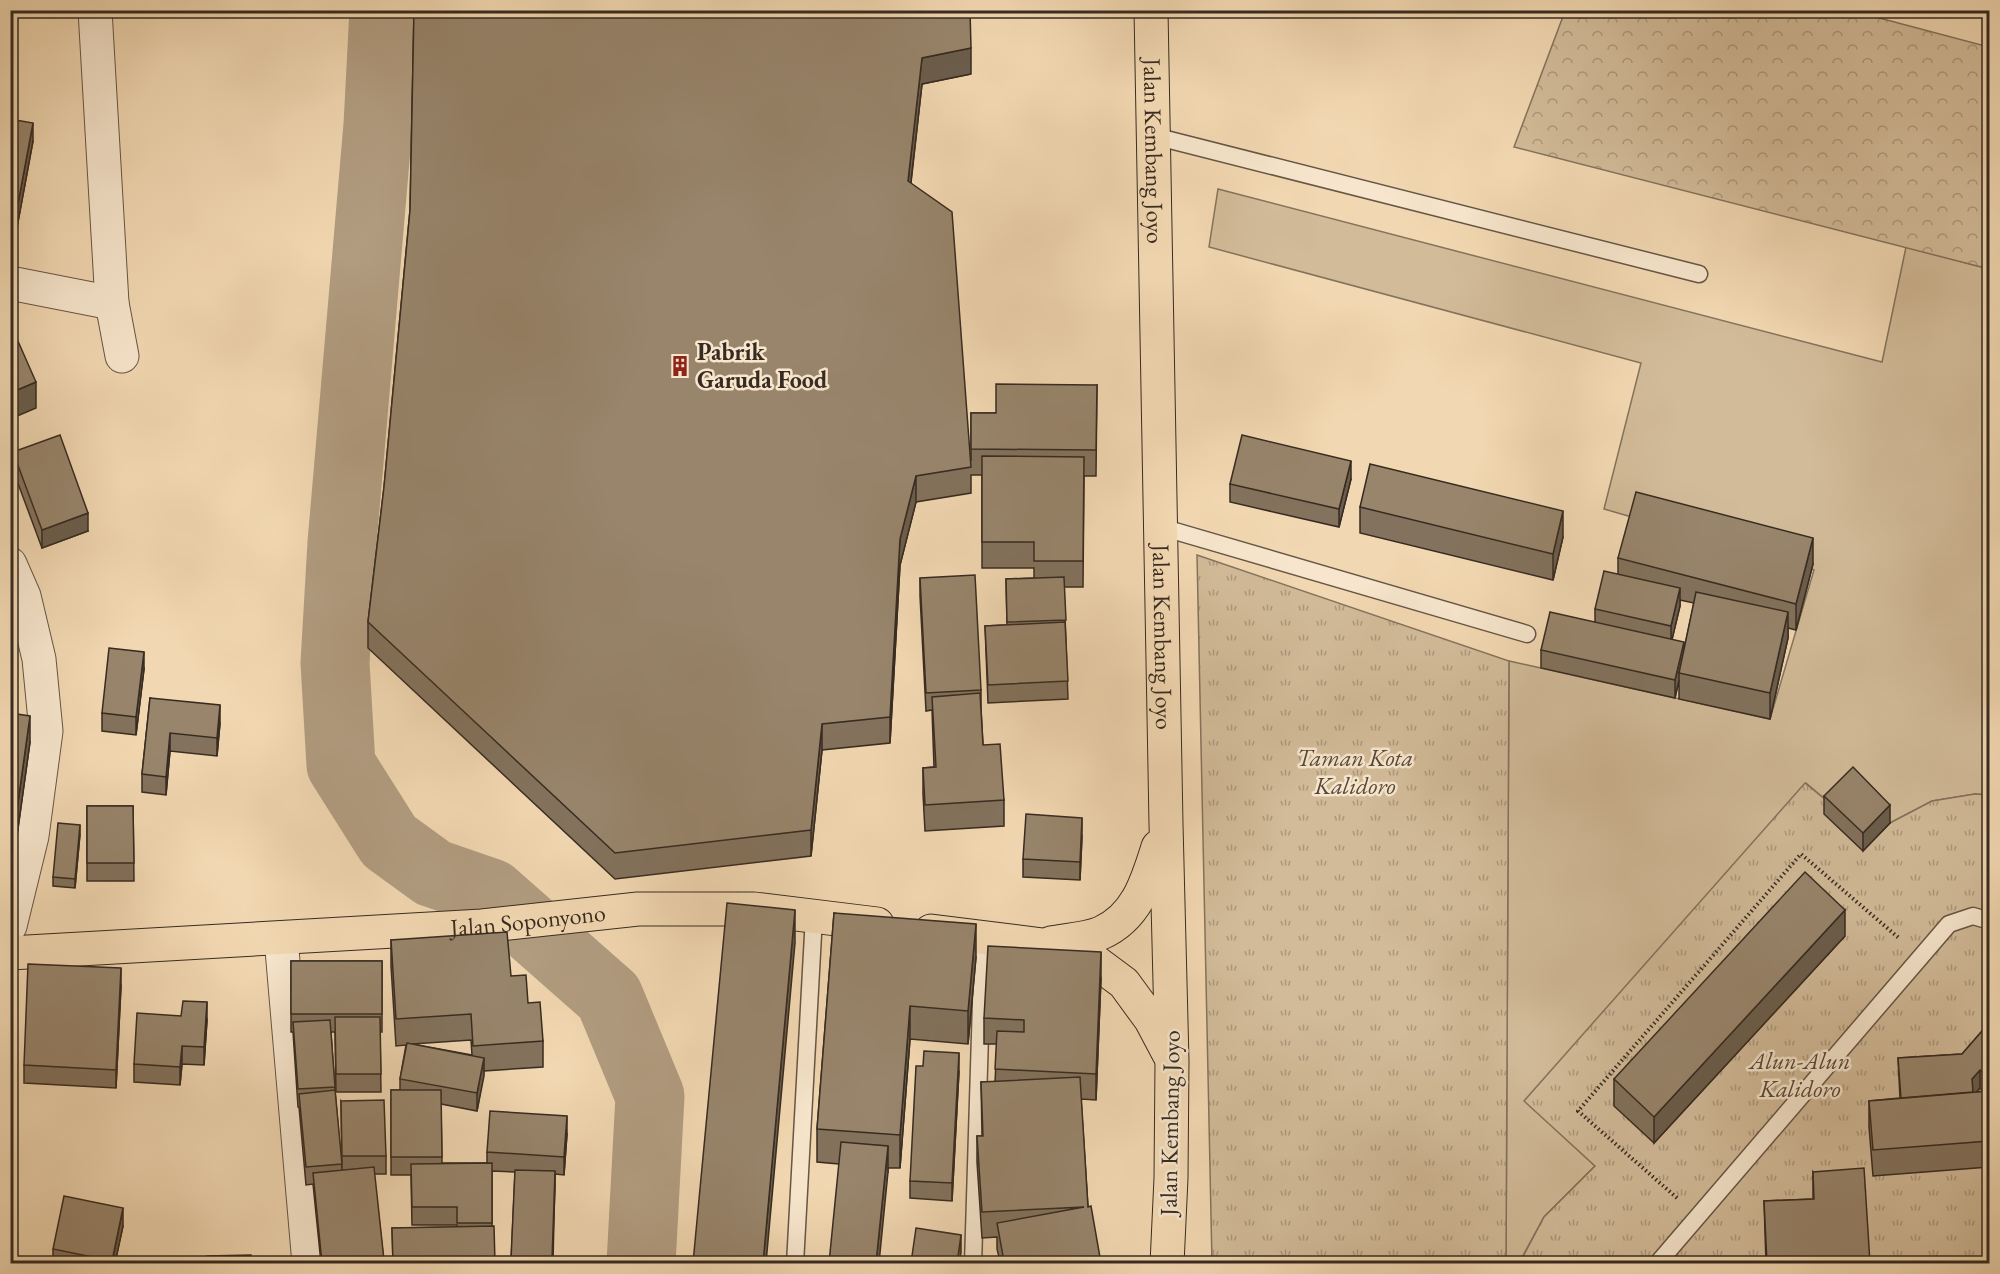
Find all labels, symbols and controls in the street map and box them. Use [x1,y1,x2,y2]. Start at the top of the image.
street label: Jalan Kembang Joyo [1137,56,1171,244]
place label: Pabrik Garuda Food [697,336,828,395]
building icon: Pabrik Garuda Food [668,354,692,378]
street label: Jalan Kembang Joyo [1146,542,1180,730]
park label: Taman Kota Kalidoro [1297,742,1413,801]
street label: Jalan Soponyono [447,897,607,943]
street label: Jalan Kembang Joyo [1152,1030,1187,1218]
park label: Alun-Alun Kalidoro [1748,1045,1850,1104]

